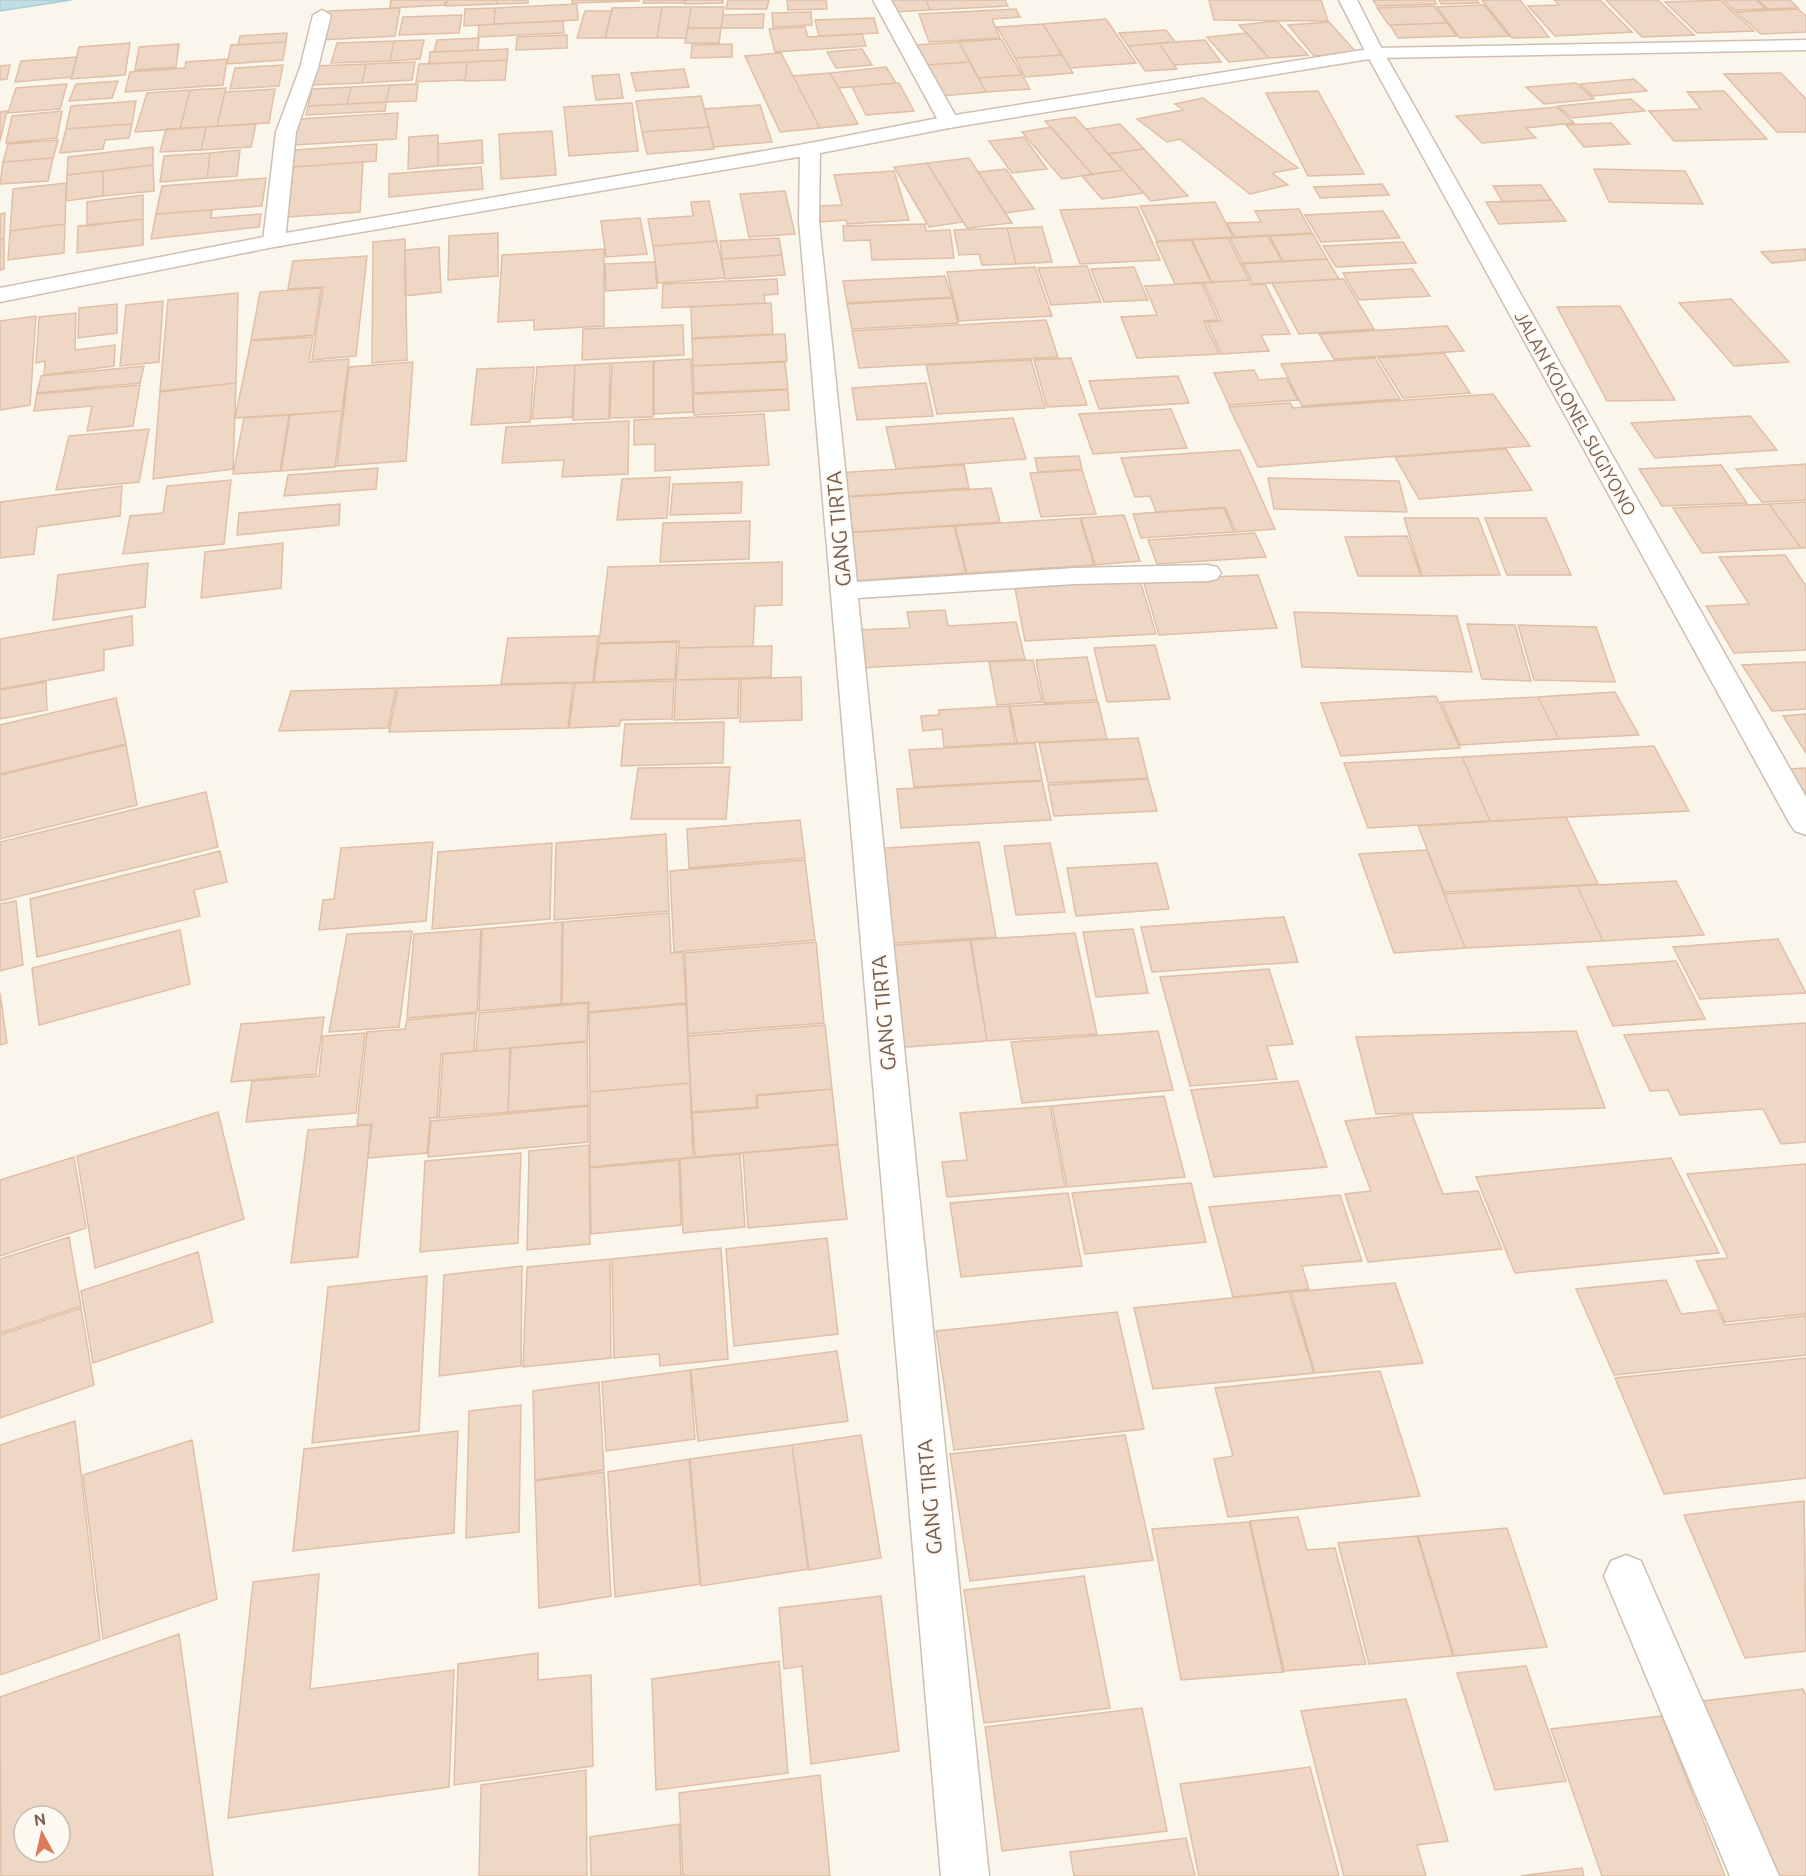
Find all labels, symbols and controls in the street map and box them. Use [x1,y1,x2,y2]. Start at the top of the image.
street label: JALAN KOLONEL SUGIYONO [1511,307,1641,519]
street label: GANG TIRTA [821,470,855,588]
street label: GANG TIRTA [866,954,900,1072]
street label: GANG TIRTA [912,1438,946,1556]
north arrow [12,1804,72,1864]
text: N [33,1809,47,1829]

